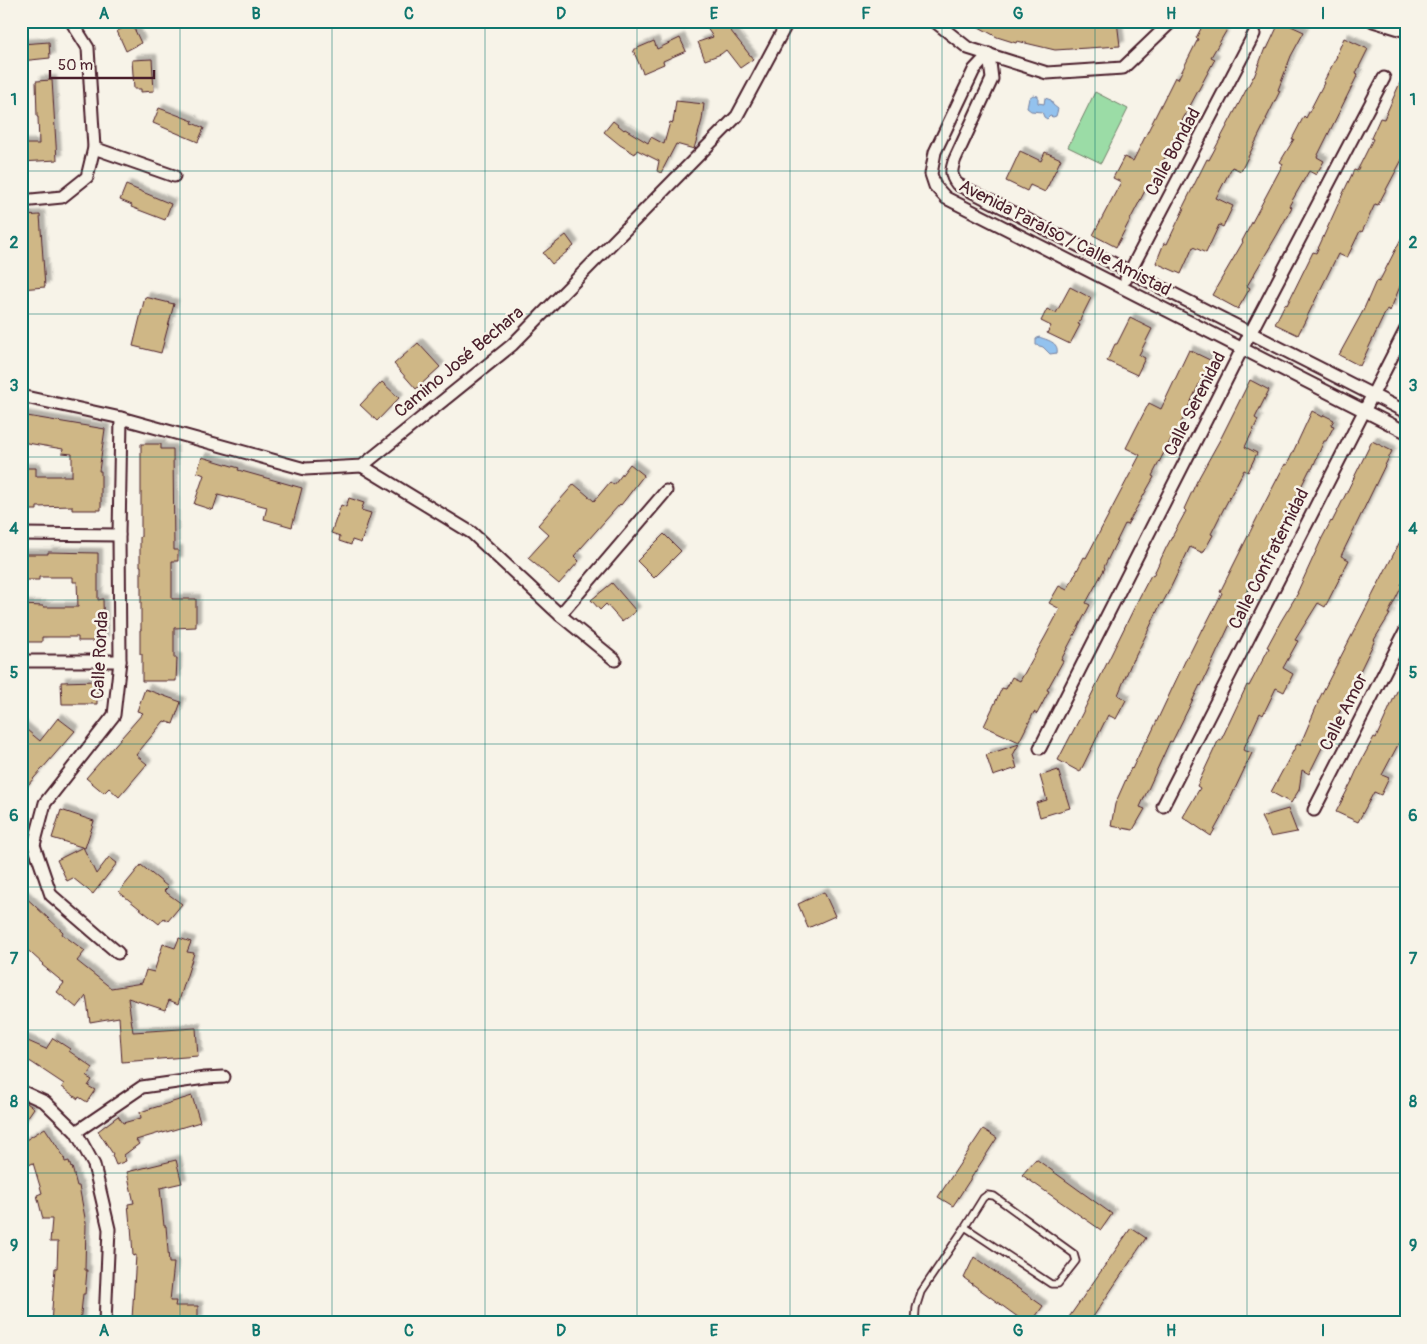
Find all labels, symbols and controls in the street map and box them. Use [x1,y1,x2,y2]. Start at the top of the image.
text: A [99,4,110,24]
text: B [251,4,261,24]
text: C [404,4,414,24]
text: D [556,4,566,24]
text: E [710,4,719,24]
text: F [861,4,871,24]
text: G [1013,4,1024,24]
text: H [1166,4,1176,24]
text: I [1321,4,1325,24]
scale bar [50,48,154,80]
text: 50 m [58,56,93,75]
text: 1 [11,90,17,110]
text: 1 [1410,90,1416,110]
street label: Calle Bondad [1140,104,1206,200]
street label: Avenida Paraíso / Calle Amistad [955,174,1175,302]
text: 2 [10,233,19,253]
text: 2 [1409,233,1418,253]
street label: Camino José Bechara [389,301,529,423]
street label: Calle Serenidad [1159,348,1231,460]
text: 3 [10,376,19,396]
text: 3 [1409,376,1418,396]
street label: Calle Confraternidad [1224,485,1314,633]
text: 4 [9,519,19,539]
text: 4 [1408,519,1418,539]
street label: Calle Ronda [86,610,114,700]
text: 5 [10,663,19,683]
text: 5 [1409,663,1418,683]
street label: Calle Amor [1315,669,1374,755]
text: 6 [9,806,19,826]
text: 6 [1408,806,1418,826]
text: 7 [10,949,19,969]
text: 7 [1409,949,1418,969]
text: 8 [10,1092,18,1112]
text: 8 [1409,1092,1417,1112]
text: 9 [10,1236,18,1256]
text: 9 [1409,1236,1417,1256]
text: A [99,1321,110,1341]
text: B [251,1321,261,1341]
text: C [404,1321,414,1341]
text: D [556,1321,566,1341]
text: E [710,1321,719,1341]
text: F [861,1321,871,1341]
text: G [1013,1321,1024,1341]
text: H [1166,1321,1176,1341]
text: I [1321,1321,1325,1341]

